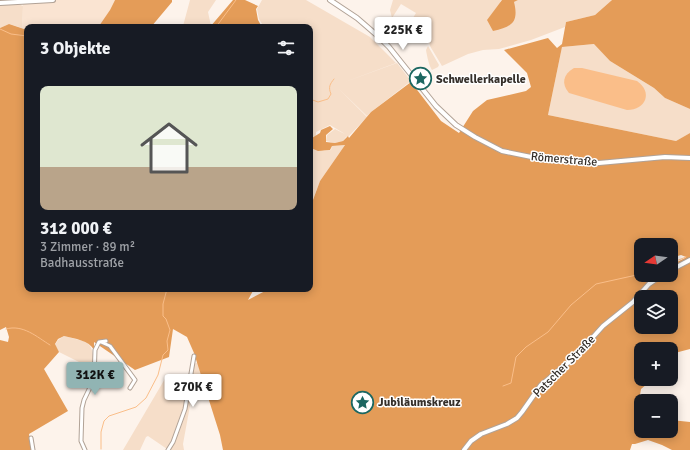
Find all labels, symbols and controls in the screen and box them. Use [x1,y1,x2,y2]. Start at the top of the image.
pin: 225K € [370,17,436,51]
text: 225K € [383,22,423,38]
icon: filters [275,37,297,59]
text: 3 Objekte [40,38,111,59]
place icon: Schwellerkapelle [407,66,433,92]
place label: Schwellerkapelle [436,72,526,87]
icon: home [133,112,205,184]
street label: Römerstraße [530,149,598,170]
text: 312 000 € [40,218,112,239]
north arrow [634,238,678,282]
map controls [634,238,678,438]
text: 3 Zimmer · 89 m² [40,239,135,255]
text: Badhausstraße [40,255,124,271]
button: layers [634,290,678,334]
street label: Patscher Straße [530,332,599,401]
button: + [634,342,678,386]
pin: 312K € [62,362,128,396]
text: 312K € [75,367,115,383]
pin: 270K € [160,374,226,408]
text: 270K € [173,379,213,395]
place icon: Jubiläumskreuz [349,389,375,415]
button: − [634,394,678,438]
place label: Jubiläumskreuz [378,395,461,410]

